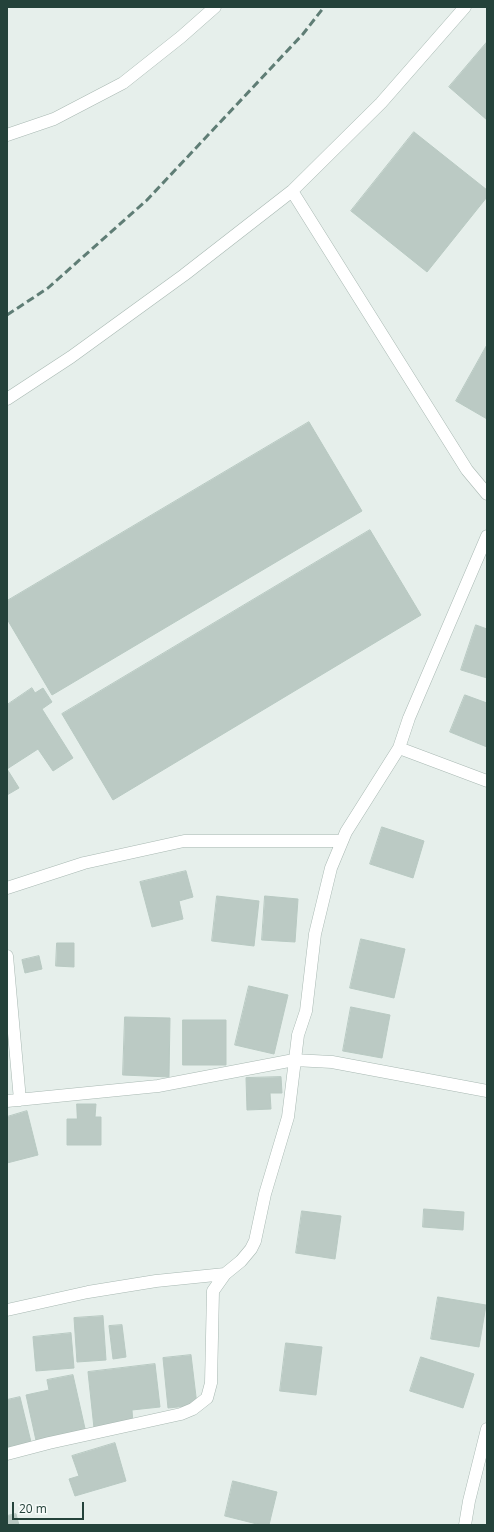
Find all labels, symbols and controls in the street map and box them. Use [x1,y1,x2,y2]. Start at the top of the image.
scale bar [14,1494,86,1520]
text: 20 m [19,1500,47,1517]

